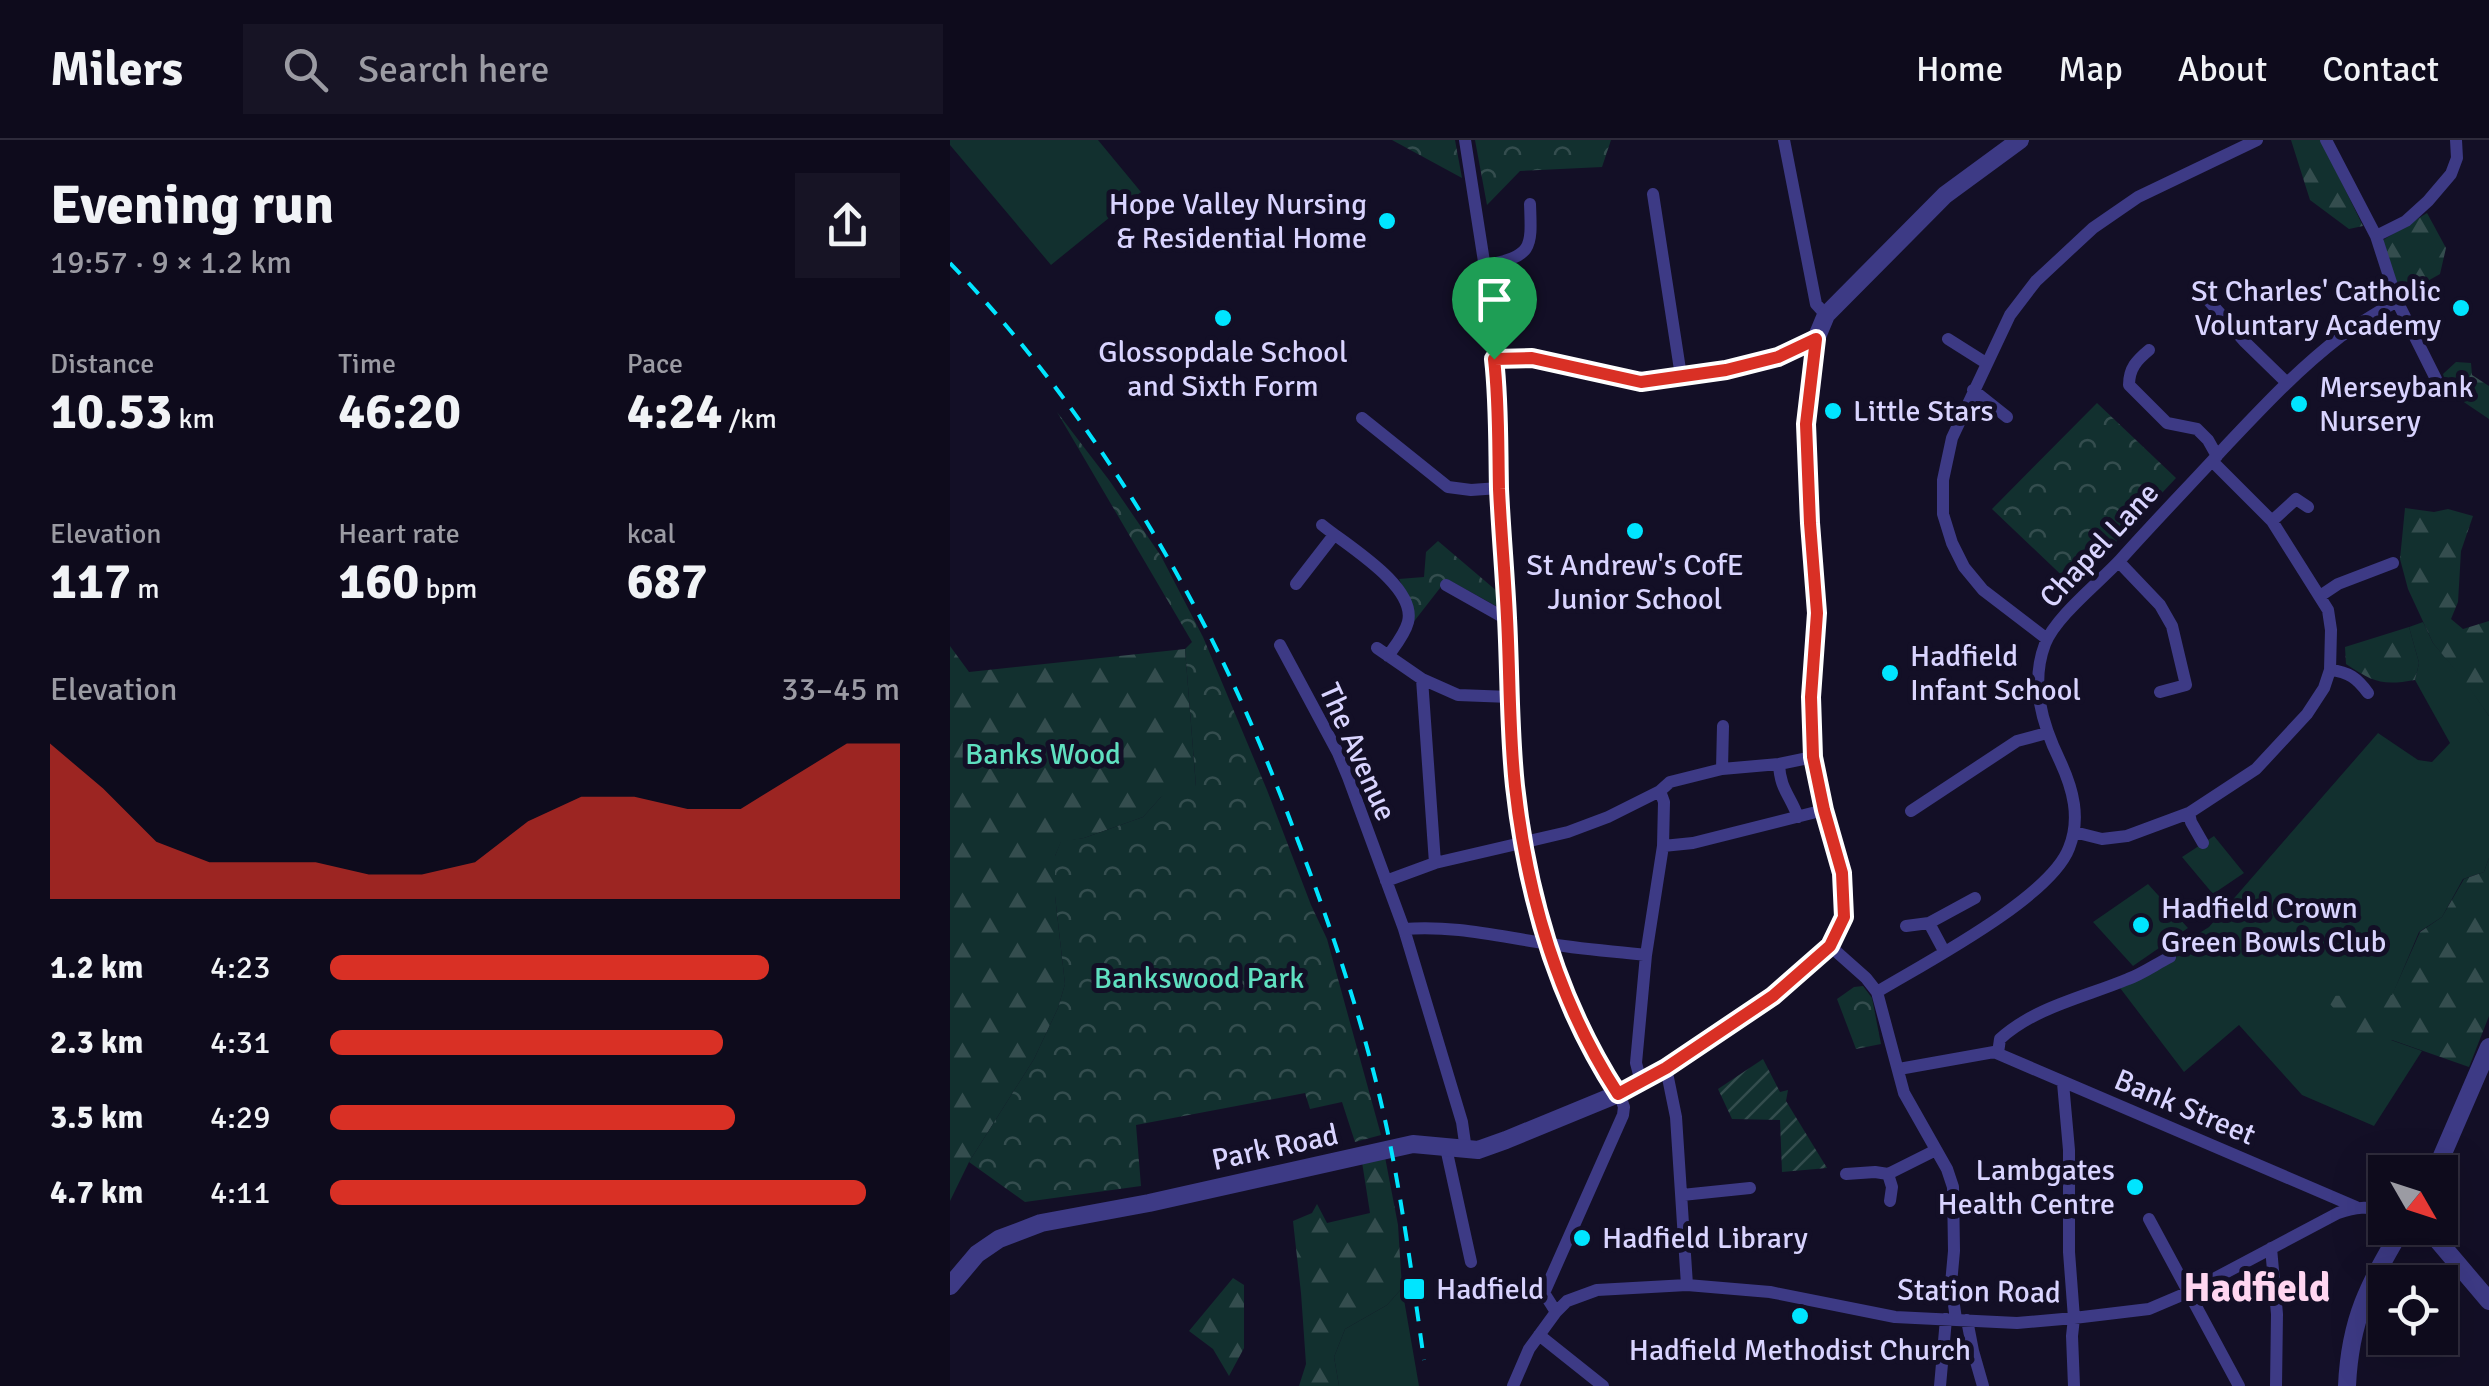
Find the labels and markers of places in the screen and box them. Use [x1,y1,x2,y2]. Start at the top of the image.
place label: Hope Valley Nursing & Residential Home [1109,186,1367,257]
marker: Hope Valley Nursing & Residential Home [1376,210,1398,232]
pin [1452,257,1537,360]
place label: St Charles' Catholic Voluntary Academy [2191,273,2441,344]
marker: St Charles' Catholic Voluntary Academy [2450,297,2472,319]
marker: Glossopdale School and Sixth Form [1212,307,1234,329]
place label: Glossopdale School and Sixth Form [1098,334,1348,405]
place label: Merseybank Nursery [2319,369,2474,440]
place label: Little Stars [1853,393,1994,430]
marker: Merseybank Nursery [2288,393,2310,415]
marker: Little Stars [1822,400,1844,422]
marker: St Andrew's CofE Junior School [1624,520,1646,542]
place label: St Andrew's CofE Junior School [1526,547,1744,618]
place label: Hadfield Infant School [1910,638,2081,709]
marker: Hadfield Infant School [1879,662,1901,684]
place label: Hadfield Crown Green Bowls Club [2161,890,2386,961]
marker: Hadfield Crown Green Bowls Club [2130,914,2152,936]
place label: Lambgates Health Centre [1938,1152,2115,1223]
marker: Lambgates Health Centre [2124,1176,2146,1198]
place label: Hadfield Library [1602,1220,1808,1257]
marker: Hadfield Library [1571,1227,1593,1249]
place label: Hadfield [1436,1271,1544,1308]
marker: Hadfield [1401,1276,1427,1302]
marker: Hadfield Methodist Church [1789,1305,1811,1327]
place label: Hadfield Methodist Church [1629,1332,1971,1369]

